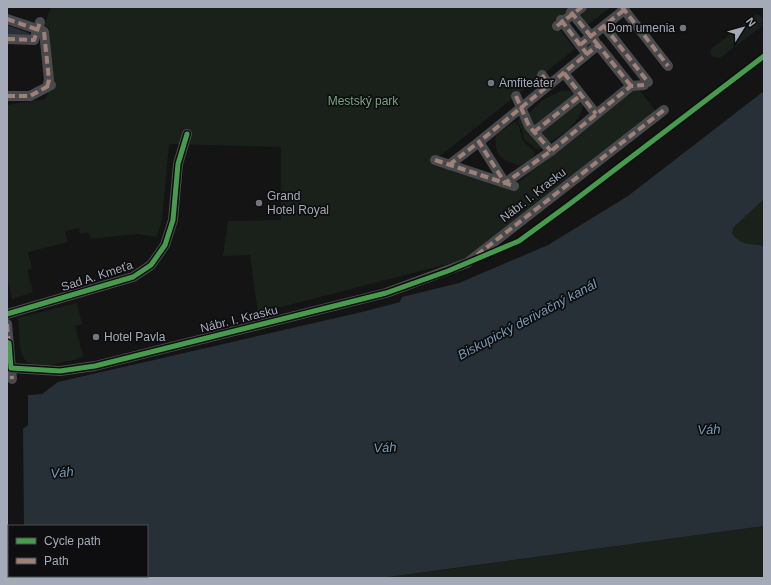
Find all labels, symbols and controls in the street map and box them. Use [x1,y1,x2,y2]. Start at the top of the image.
north arrow [723,8,763,48]
text: N [744,15,758,29]
place label: Dom umenia [607,21,675,35]
marker: Dom umenia [678,23,688,33]
place label: Amfiteáter [499,76,554,90]
marker: Amfiteáter [486,78,496,88]
park label: Mestský park [328,94,399,108]
street label: Nábr. I. Krasku [497,165,569,225]
place label: Grand Hotel Royal [267,189,329,217]
marker: Grand Hotel Royal [254,198,264,208]
street label: Sad A. Kmeťa [59,258,135,294]
water label: Biskupický derivačný kanál [455,276,600,363]
street label: Nábr. I. Krasku [199,303,279,335]
place label: Hotel Pavla [104,330,166,344]
marker: Hotel Pavla [91,332,101,342]
water label: Váh [697,421,721,438]
water label: Váh [373,439,397,456]
water label: Váh [50,464,74,481]
legend [8,525,148,577]
text: Cycle path [44,534,101,548]
text: Path [44,554,69,568]

